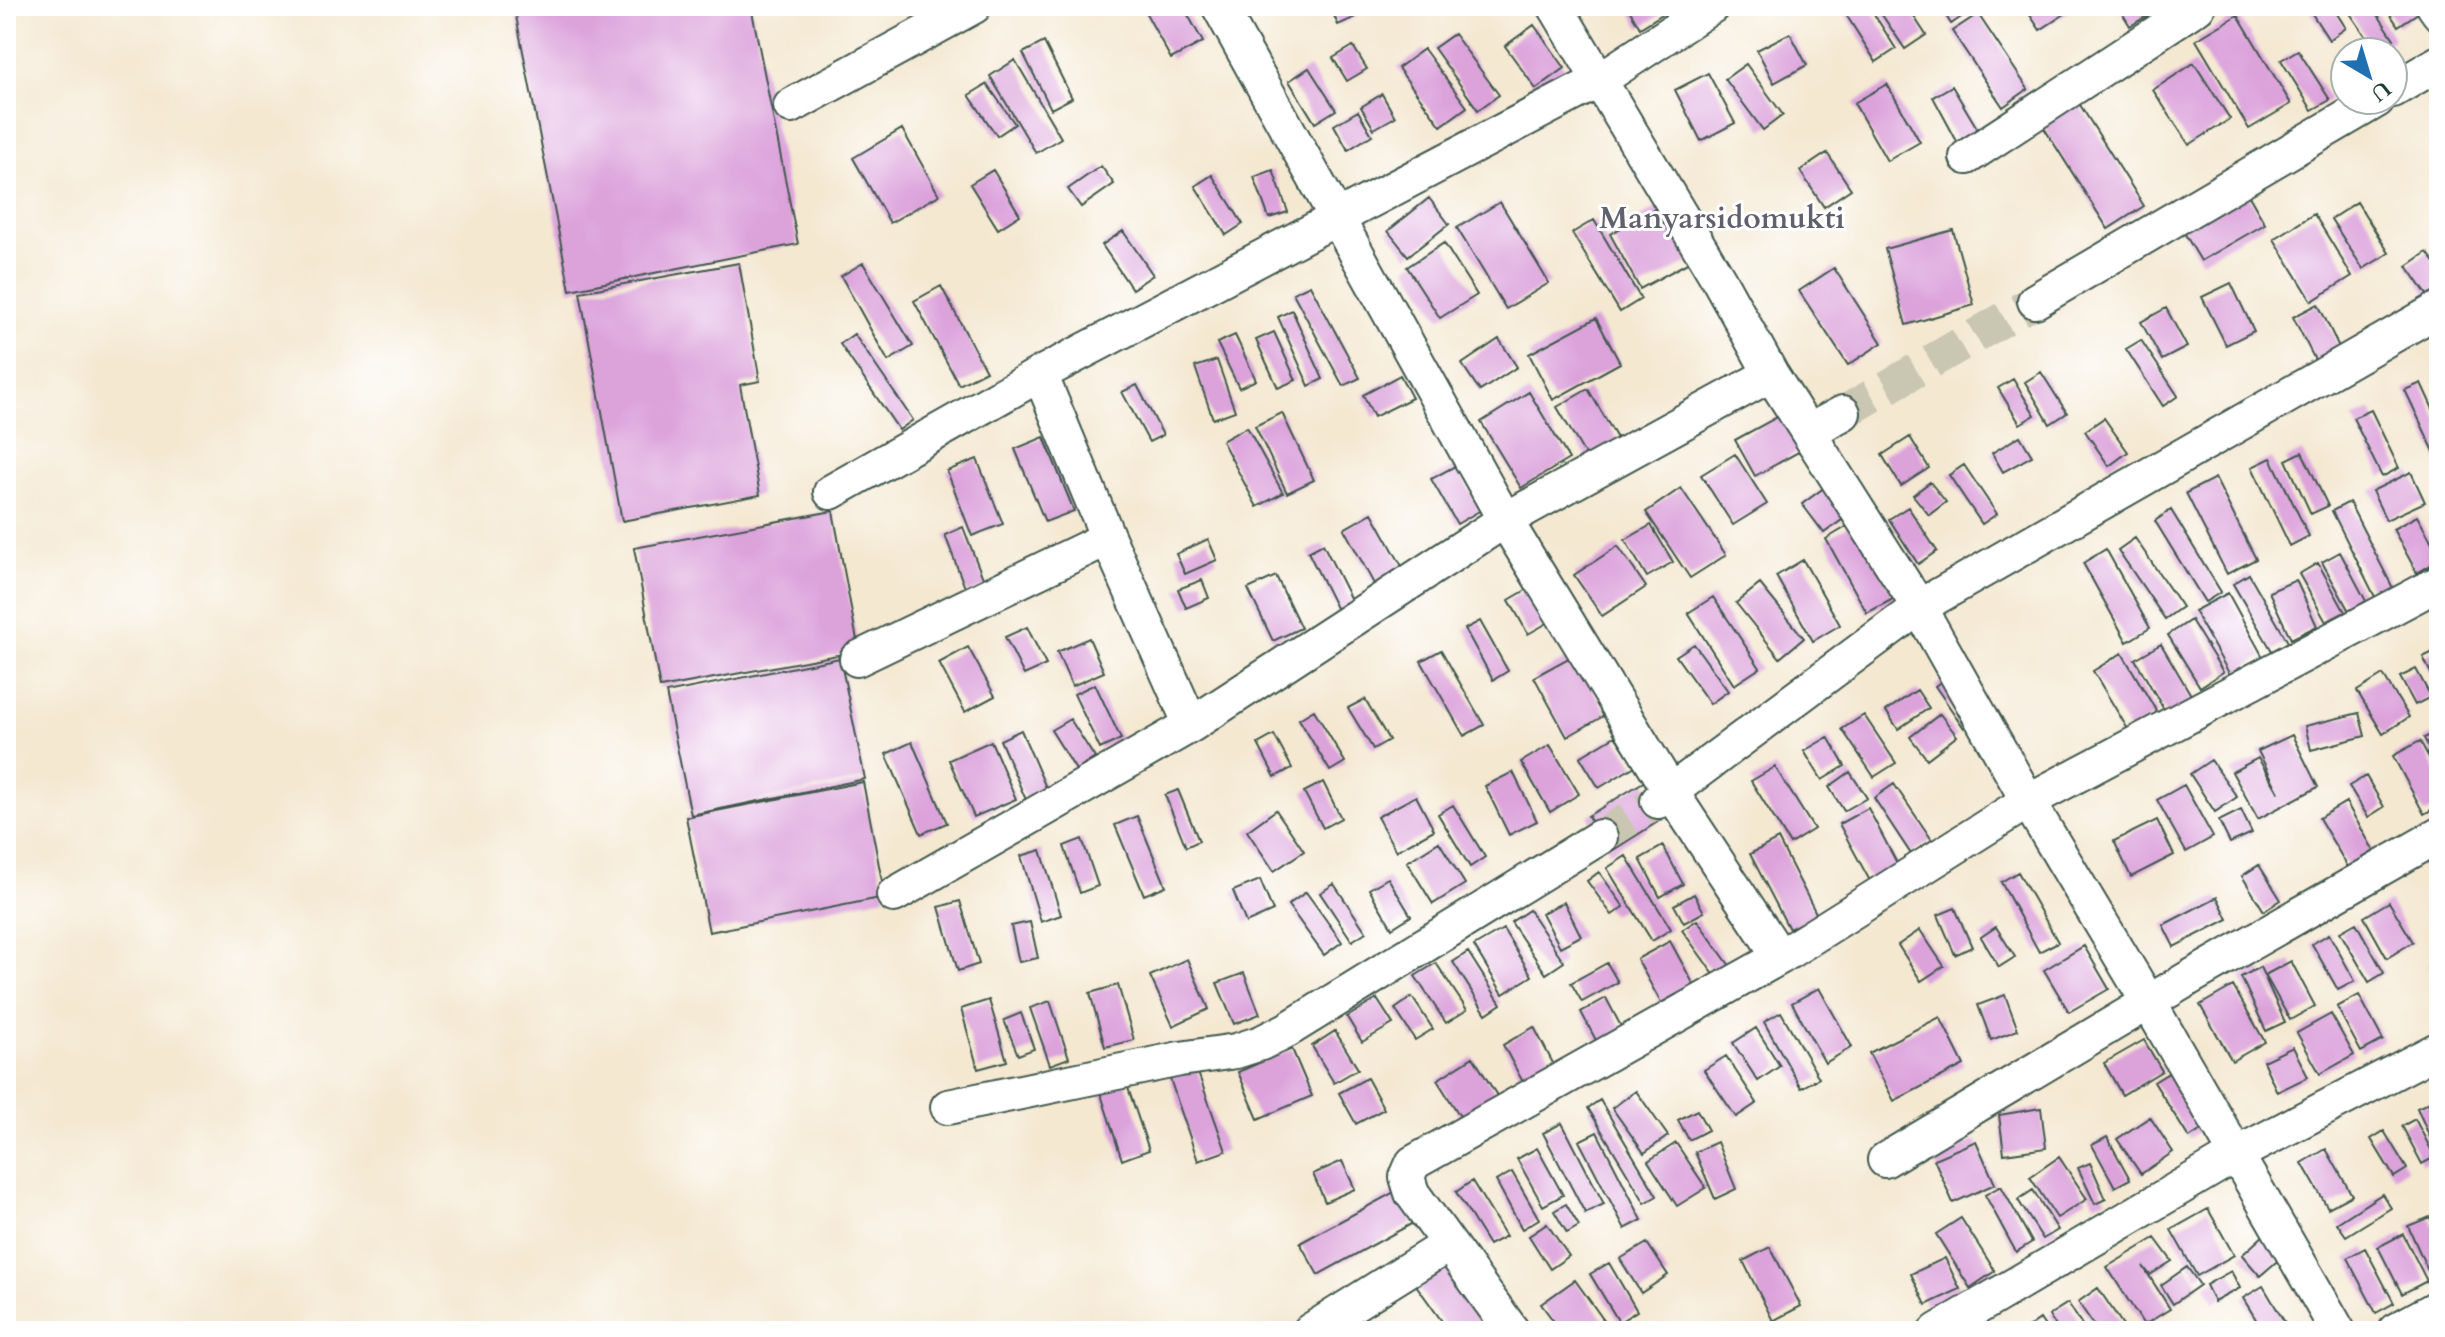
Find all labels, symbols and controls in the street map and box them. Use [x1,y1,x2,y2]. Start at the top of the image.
north arrow [2329,36,2409,116]
text: U [2364,74,2397,108]
district label: Manyarsidomukti [1599,198,1845,239]

